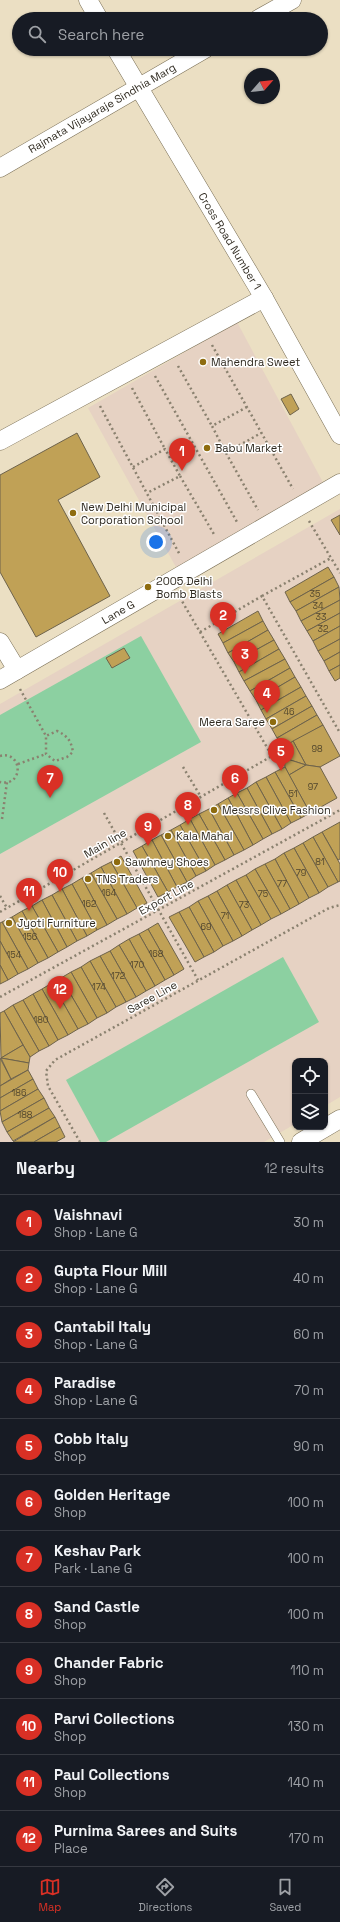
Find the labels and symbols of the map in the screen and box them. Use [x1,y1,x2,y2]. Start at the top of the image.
street label: Rajmata Vijayaraje Sindhia Marg [26,60,178,156]
north arrow [244,68,280,104]
street label: Cross Road Number 1 [195,190,265,292]
place label: Mahendra Sweet [211,355,300,369]
marker: Mahendra Sweet [198,357,208,367]
pin: 1 [169,438,195,471]
place label: Babu Market [215,441,282,455]
marker: Babu Market [202,443,212,453]
place label: New Delhi Municipal Corporation School [81,500,186,527]
marker: New Delhi Municipal Corporation School [68,508,78,518]
your location [146,532,166,552]
place label: 2005 Delhi Bomb Blasts [156,574,222,601]
marker: 2005 Delhi Bomb Blasts [143,582,153,592]
house number: 35 [310,588,320,600]
street label: Lane G [99,597,137,627]
house number: 34 [312,600,324,612]
pin: 2 [210,602,236,635]
house number: 33 [316,611,326,623]
house number: 32 [318,623,328,635]
pin: 3 [232,641,258,674]
pin: 4 [254,680,280,713]
house number: 46 [283,706,295,718]
place label: Meera Saree [199,715,265,729]
marker: Meera Saree [268,717,278,727]
pin: 5 [268,738,294,771]
house number: 98 [311,743,323,755]
pin: 7 [37,765,63,798]
pin: 6 [222,765,248,798]
house number: 97 [308,781,318,793]
house number: 51 [288,788,298,800]
pin: 8 [175,792,201,825]
place label: Messrs Clive Fashion [222,803,331,817]
marker: Messrs Clive Fashion [209,805,219,815]
pin: 9 [135,813,161,846]
street label: Main line [81,825,129,861]
place label: Kala Mahal [176,829,233,843]
marker: Kala Mahal [163,831,173,841]
place label: Sawhney Shoes [125,855,209,869]
house number: 81 [315,856,325,868]
marker: Sawhney Shoes [112,857,122,867]
pin: 10 [47,859,73,892]
house number: 79 [296,867,306,879]
place label: TNS Traders [96,872,158,886]
marker: TNS Traders [83,874,93,884]
street label: Export Line [136,876,196,918]
pin: 11 [16,878,42,911]
house number: 77 [277,878,287,890]
house number: 164 [102,887,117,899]
house number: 75 [258,888,268,900]
house number: 162 [82,898,96,910]
house number: 73 [239,899,249,911]
house number: 71 [221,910,230,922]
place label: Jyoti Furniture [17,916,96,930]
marker: Jyoti Furniture [4,918,14,928]
house number: 69 [200,921,212,933]
house number: 156 [23,931,38,943]
house number: 168 [149,948,164,960]
house number: 154 [7,949,22,961]
house number: 170 [130,959,144,971]
house number: 172 [111,970,125,982]
pin: 12 [47,976,73,1009]
street label: Saree Line [125,978,179,1016]
house number: 174 [92,981,106,993]
house number: 180 [33,1014,49,1026]
house number: 186 [12,1087,27,1099]
house number: 188 [18,1109,33,1121]

